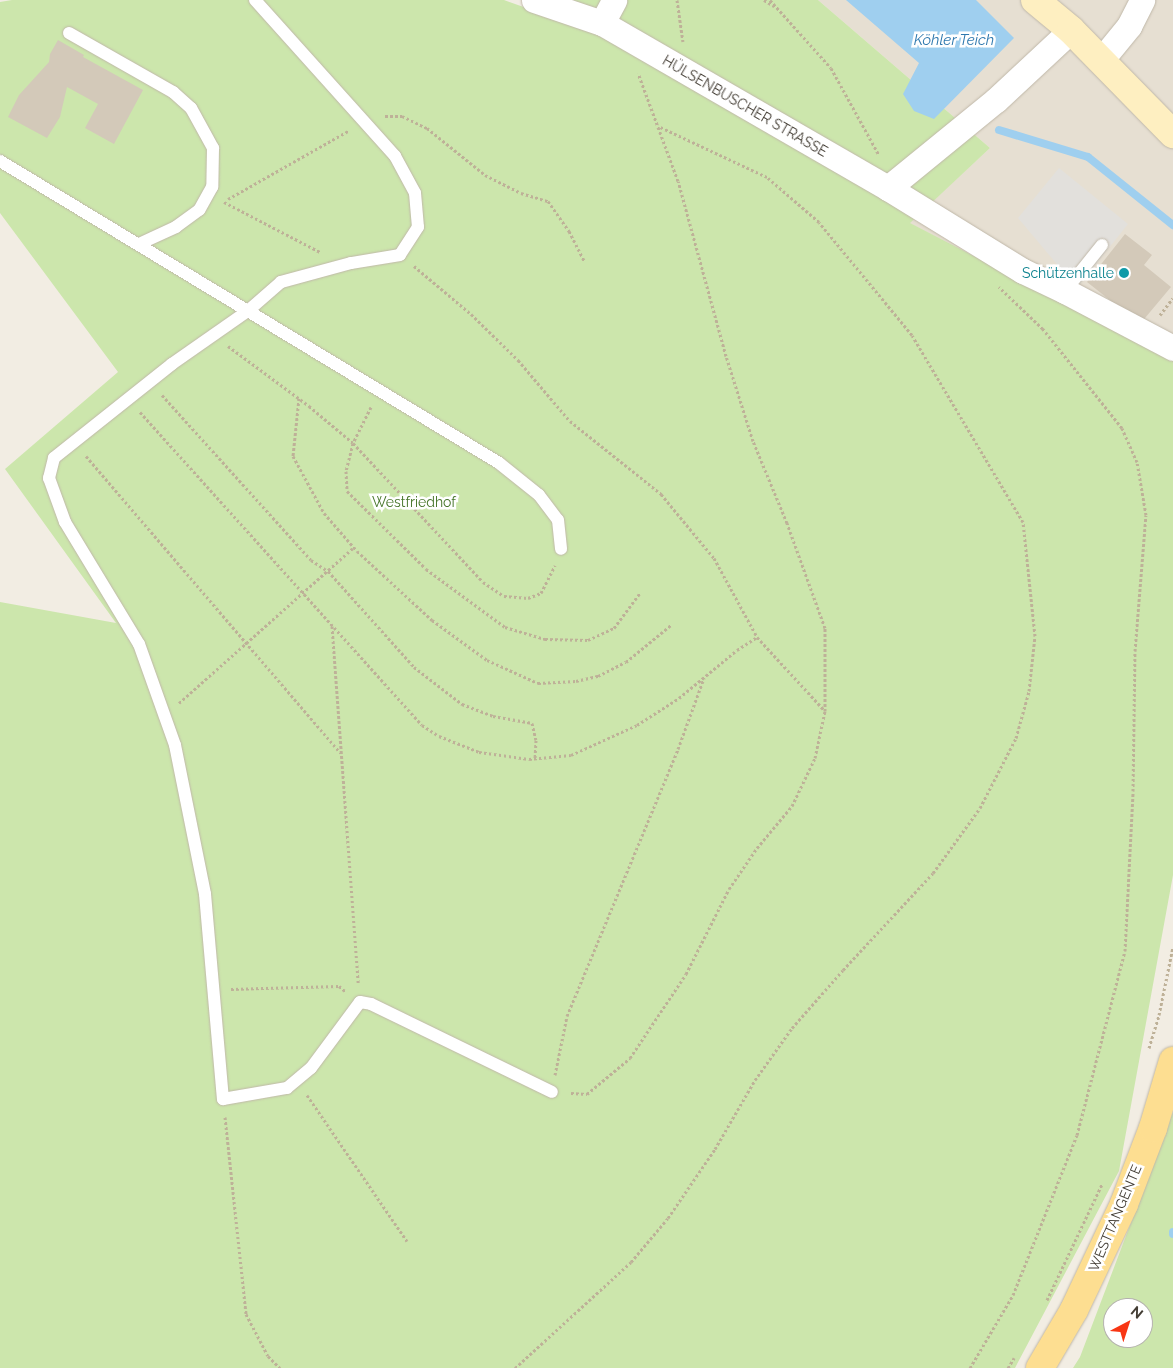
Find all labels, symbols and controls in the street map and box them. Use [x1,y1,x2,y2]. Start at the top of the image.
water label: Köhler Teich [913,32,995,50]
street label: HÜLSENBUSCHER STRASSE [660,52,830,160]
place label: Schützenhalle [1022,265,1114,281]
marker: Schützenhalle [1118,267,1130,279]
park label: Westfriedhof [372,494,456,510]
street label: WESTTANGENTE [1085,1162,1145,1274]
north arrow [1103,1298,1153,1348]
text: N [1128,1303,1146,1322]

